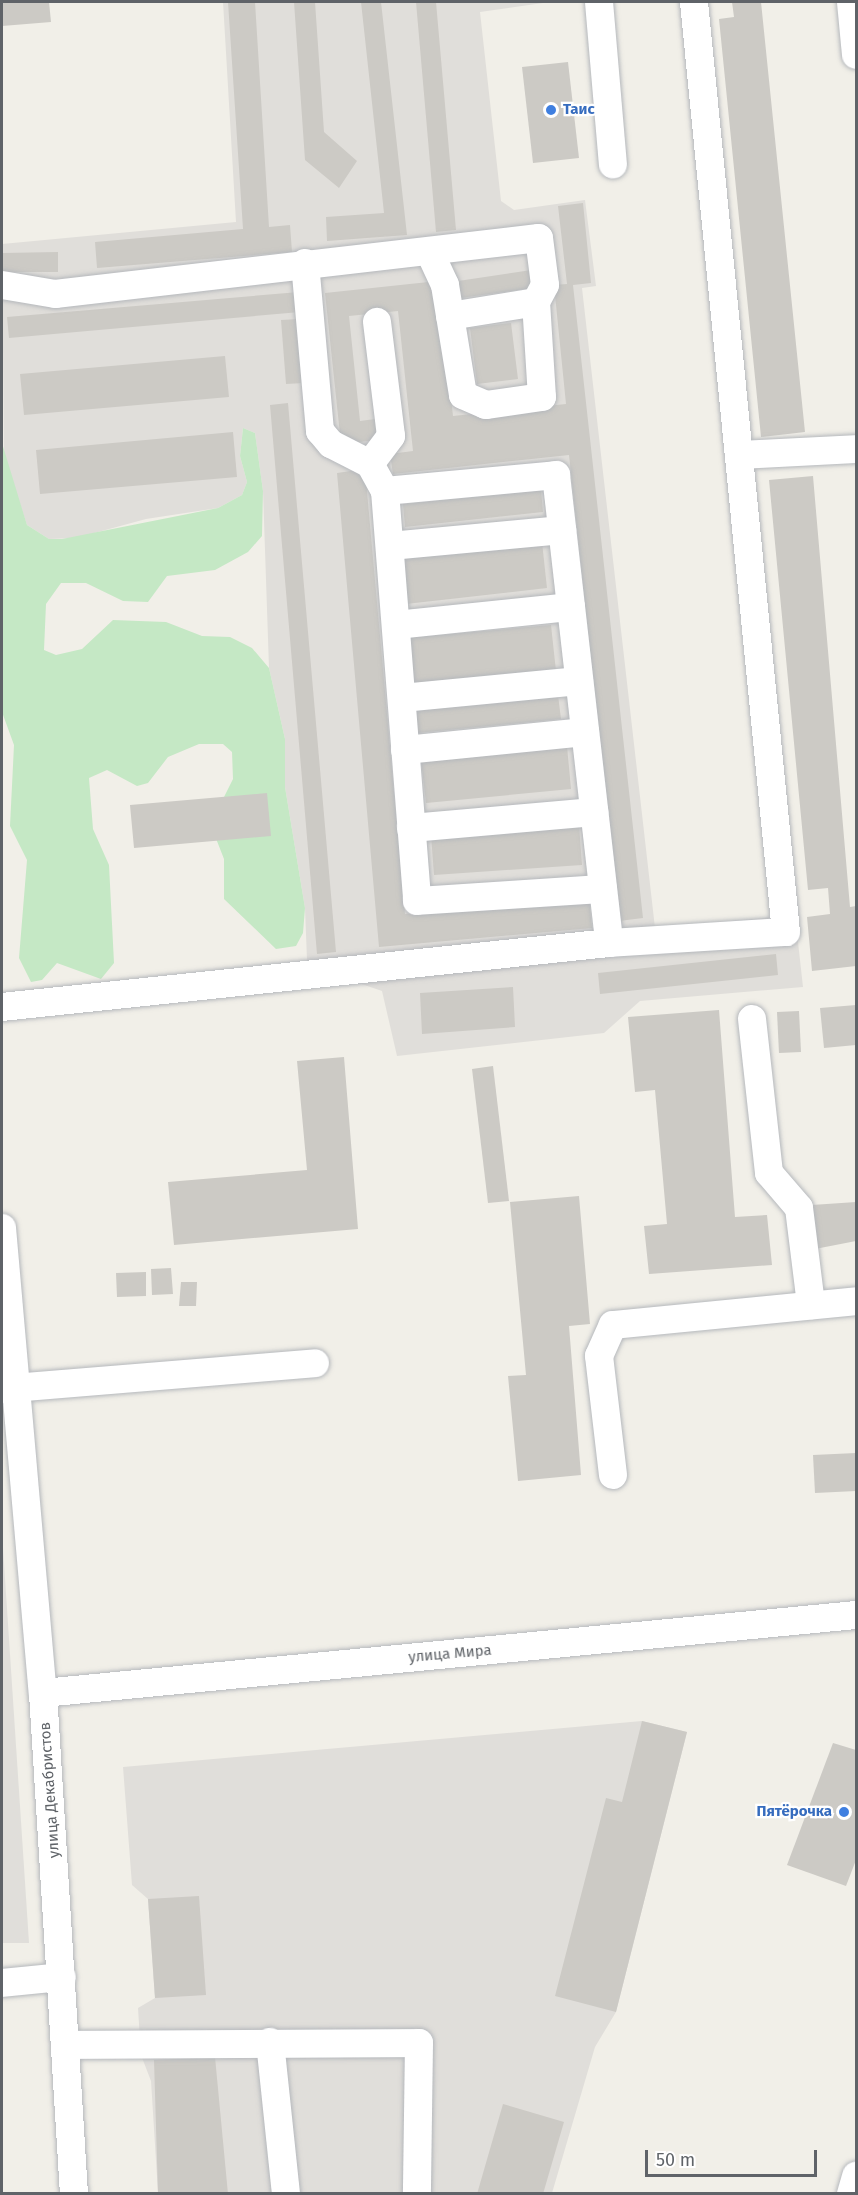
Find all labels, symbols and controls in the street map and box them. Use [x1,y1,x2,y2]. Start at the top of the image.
place label: Таис [563,101,595,119]
marker: Таис [544,103,558,117]
street label: улица Мира [408,1641,492,1667]
street label: улица Декабристов [36,1721,64,1859]
place label: Пятёрочка [757,1803,832,1821]
marker: Пятёрочка [837,1805,851,1819]
scale bar [648,2138,820,2176]
text: 50 m [656,2149,695,2171]

